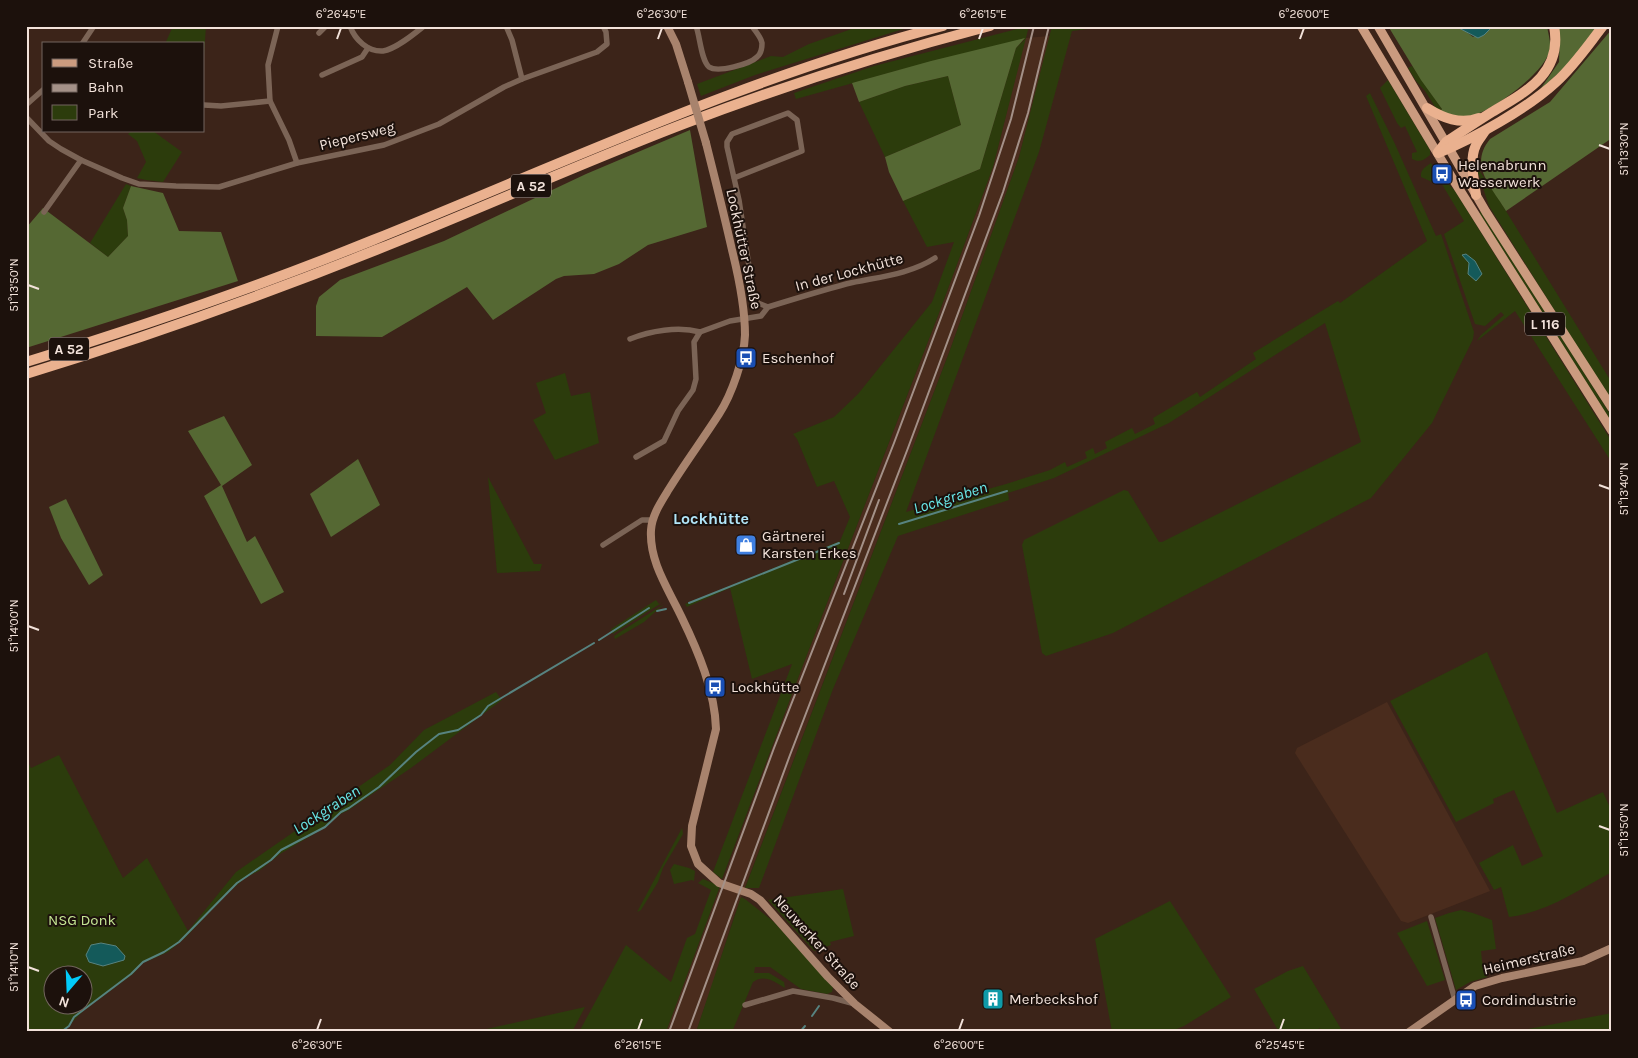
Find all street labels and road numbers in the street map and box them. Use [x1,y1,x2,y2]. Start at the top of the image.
street label: Piepersweg [317,118,397,154]
road number: A 52 [511,175,551,198]
street label: Lockhütter Straße [722,187,766,311]
street label: In der Lockhütte [793,249,905,295]
road number: L 116 [1525,312,1565,336]
road number: A 52 [49,338,89,360]
street label: Neuwerker Straße [770,891,864,993]
street label: Heimerstraße [1481,940,1577,978]

